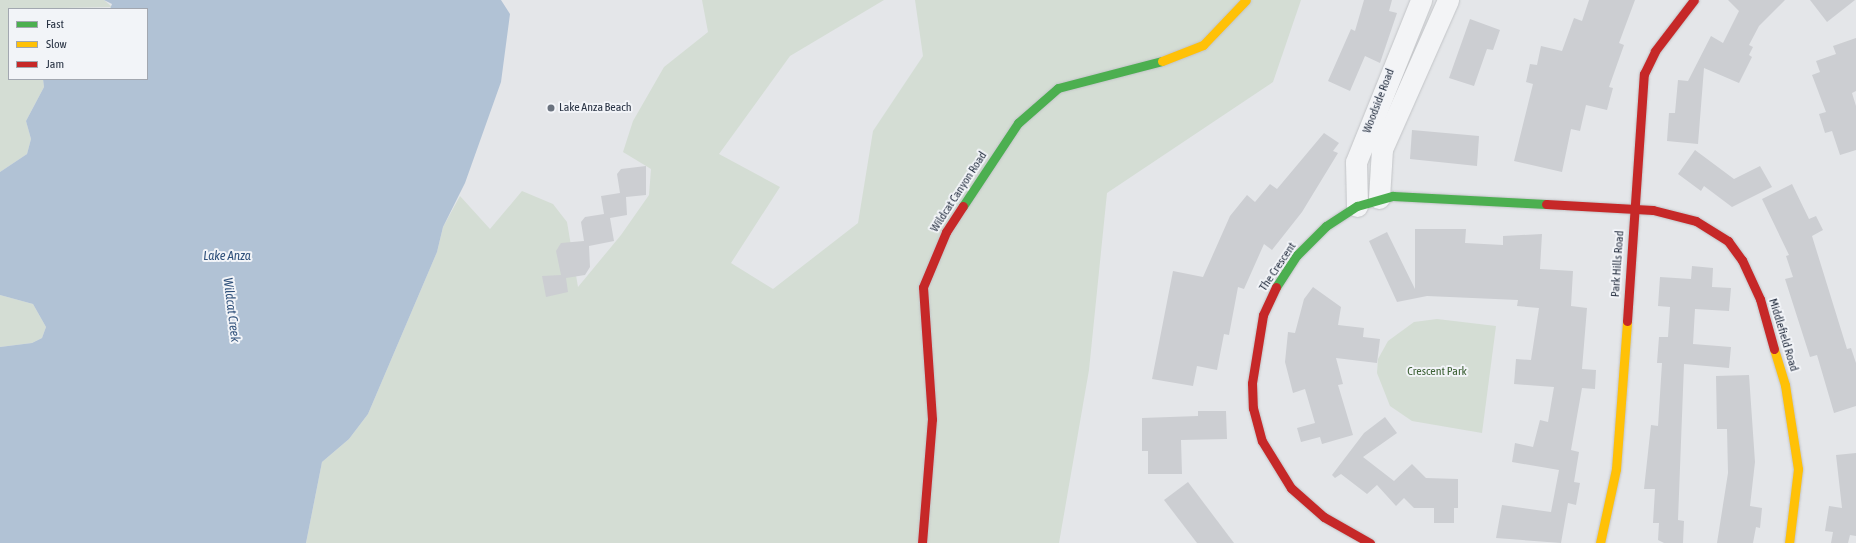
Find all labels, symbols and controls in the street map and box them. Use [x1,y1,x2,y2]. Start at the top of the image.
legend [8,8,148,80]
text: Fast [46,17,64,31]
text: Slow [46,37,67,51]
text: Jam [46,57,64,71]
street label: Woodside Road [1360,67,1398,135]
place label: Lake Anza Beach [559,101,632,115]
marker: Lake Anza Beach [546,103,556,113]
street label: Wildcat Canyon Road [928,149,990,235]
street label: Park Hills Road [1608,230,1628,298]
street label: The Crescent [1256,240,1300,294]
water label: Lake Anza [203,248,251,264]
water label: Wildcat Creek [219,277,243,343]
street label: Middlefield Road [1765,297,1801,373]
park label: Crescent Park [1407,365,1467,379]

